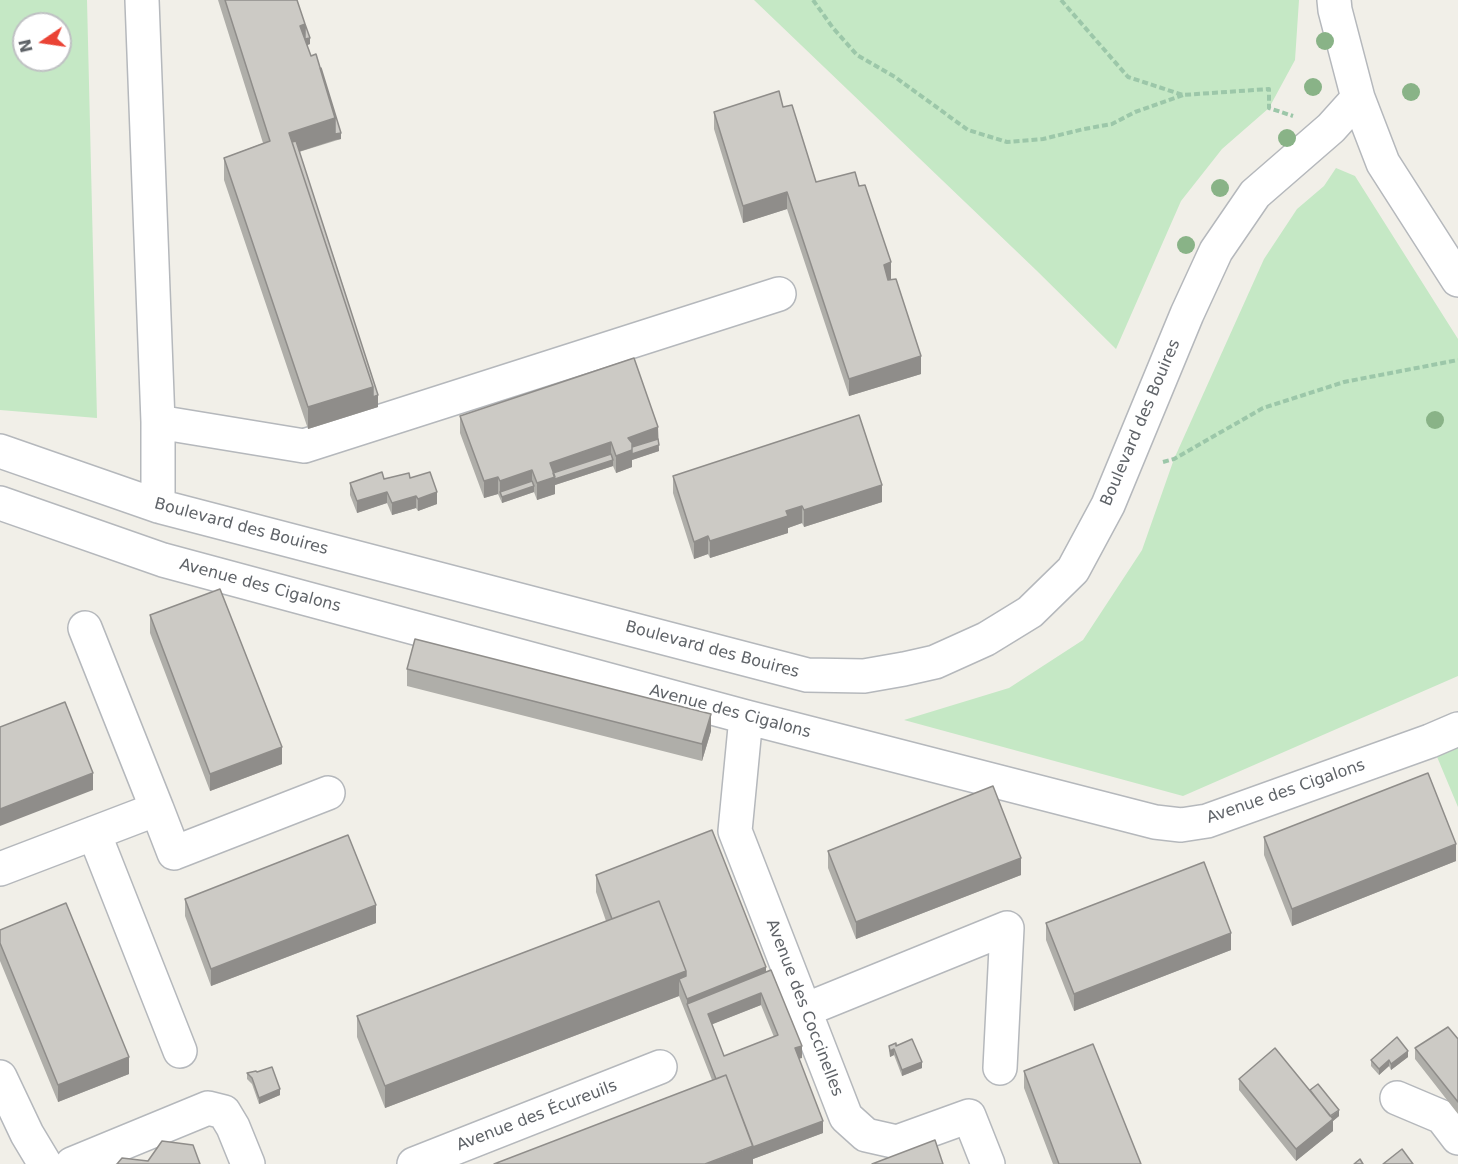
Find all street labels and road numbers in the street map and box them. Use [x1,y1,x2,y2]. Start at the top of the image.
street label: Boulevard des Bouires [1097,337,1185,509]
street label: Boulevard des Bouires [152,495,330,559]
street label: Avenue des Cigalons [177,555,343,617]
street label: Boulevard des Bouires [623,618,801,682]
street label: Avenue des Cigalons [647,681,813,743]
street label: Avenue des Cigalons [1204,756,1368,828]
street label: Avenue des Coccinelles [761,917,847,1099]
street label: Avenue des Écureuils [454,1076,620,1156]

